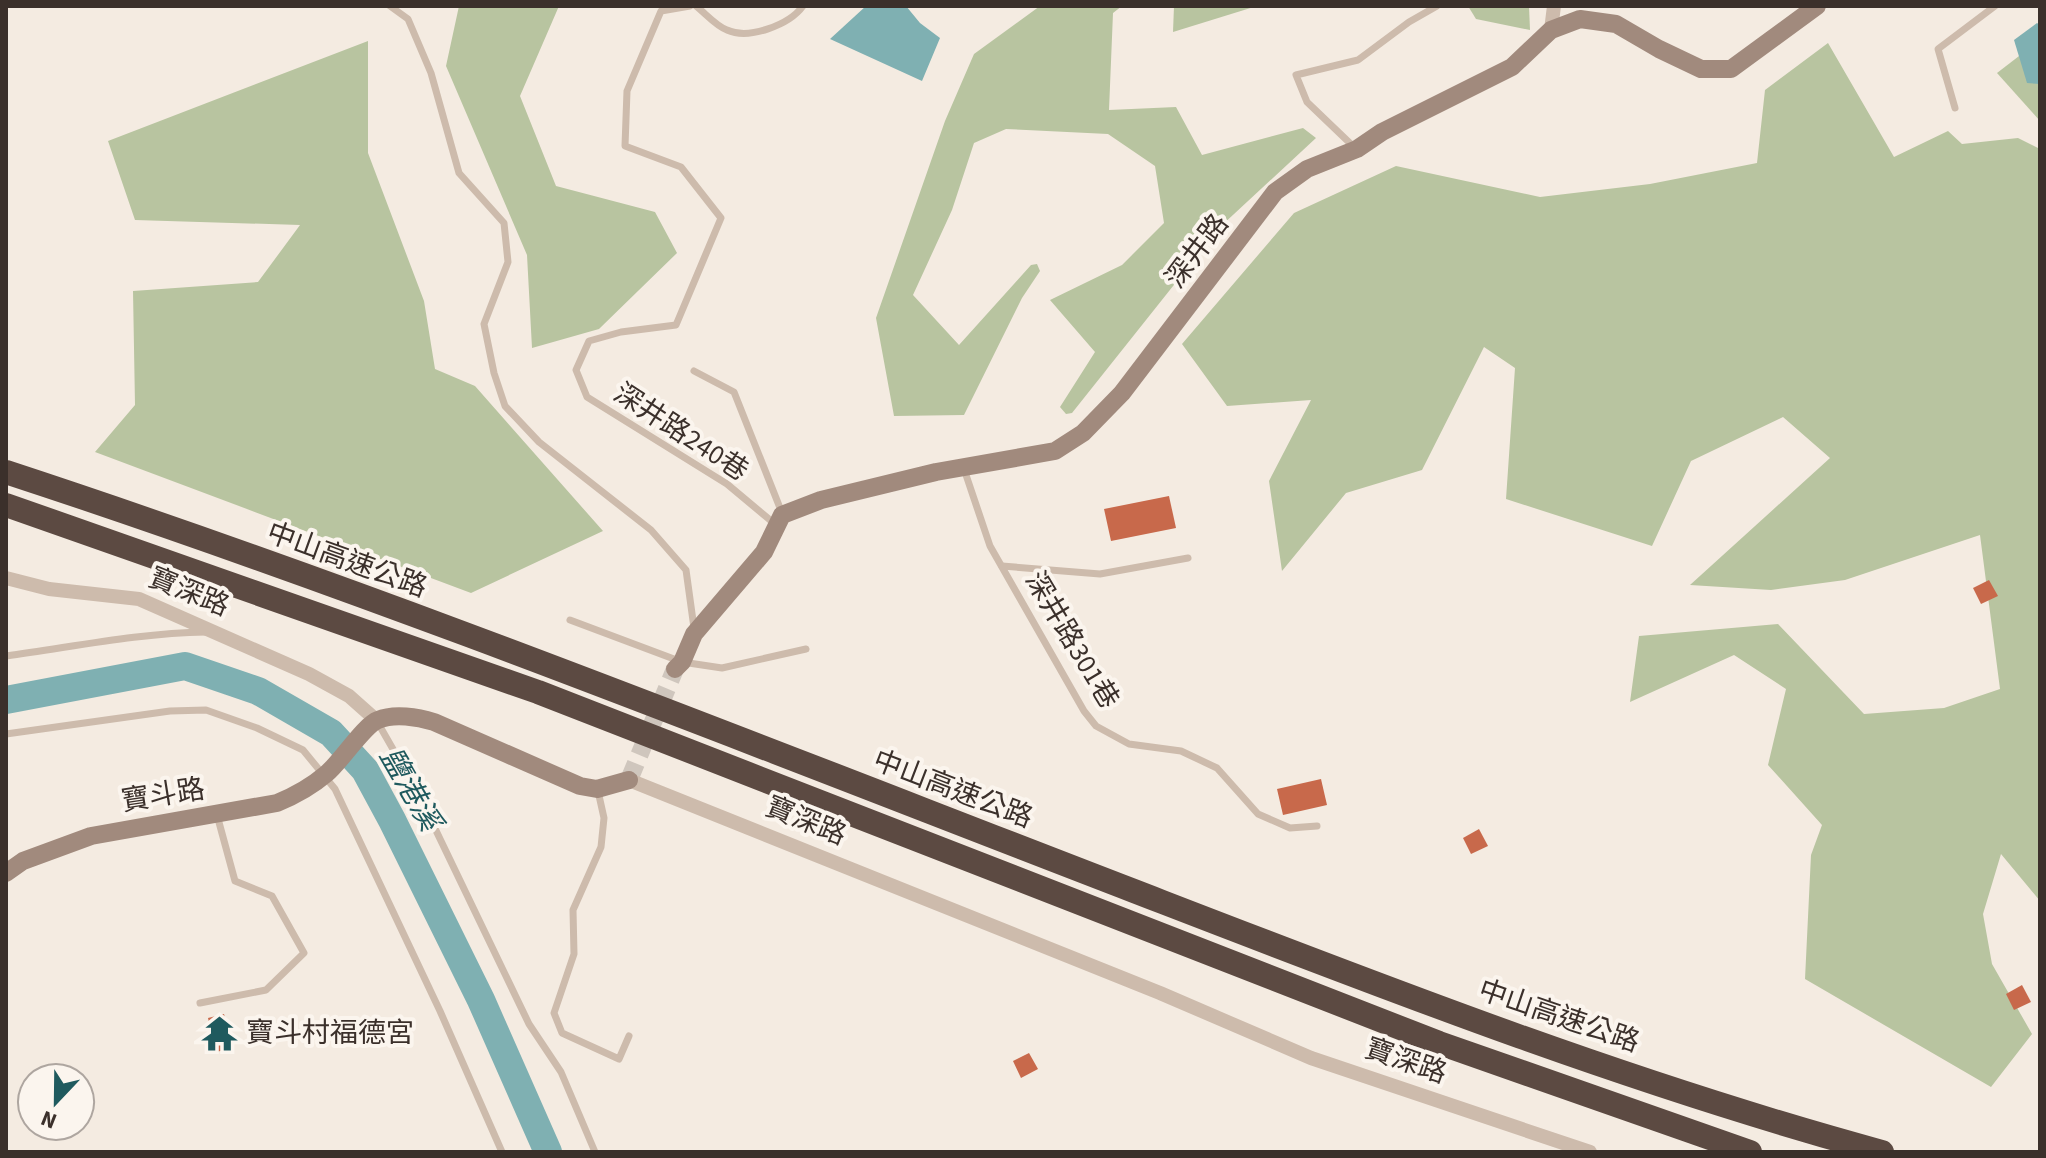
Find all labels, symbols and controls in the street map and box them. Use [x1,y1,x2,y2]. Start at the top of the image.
street label: 深井路 [1156,205,1238,297]
street label: 深井路240巷 [606,373,756,491]
street label: 中山高速公路 [261,512,433,608]
street label: 寶深路 [143,558,235,626]
street label: 深井路301巷 [1015,564,1129,716]
water label: 鹽港溪 [369,739,453,842]
street label: 中山高速公路 [867,740,1039,838]
street label: 寶斗路 [118,769,208,821]
street label: 寶深路 [760,787,852,855]
street label: 中山高速公路 [1473,970,1645,1062]
place label: 寶斗村福德宮 [246,1013,414,1053]
temple icon: 寶斗村福德宮 [201,1014,239,1052]
street label: 寶深路 [1360,1028,1452,1094]
north arrow [16,1062,96,1142]
text: N [36,1102,62,1137]

